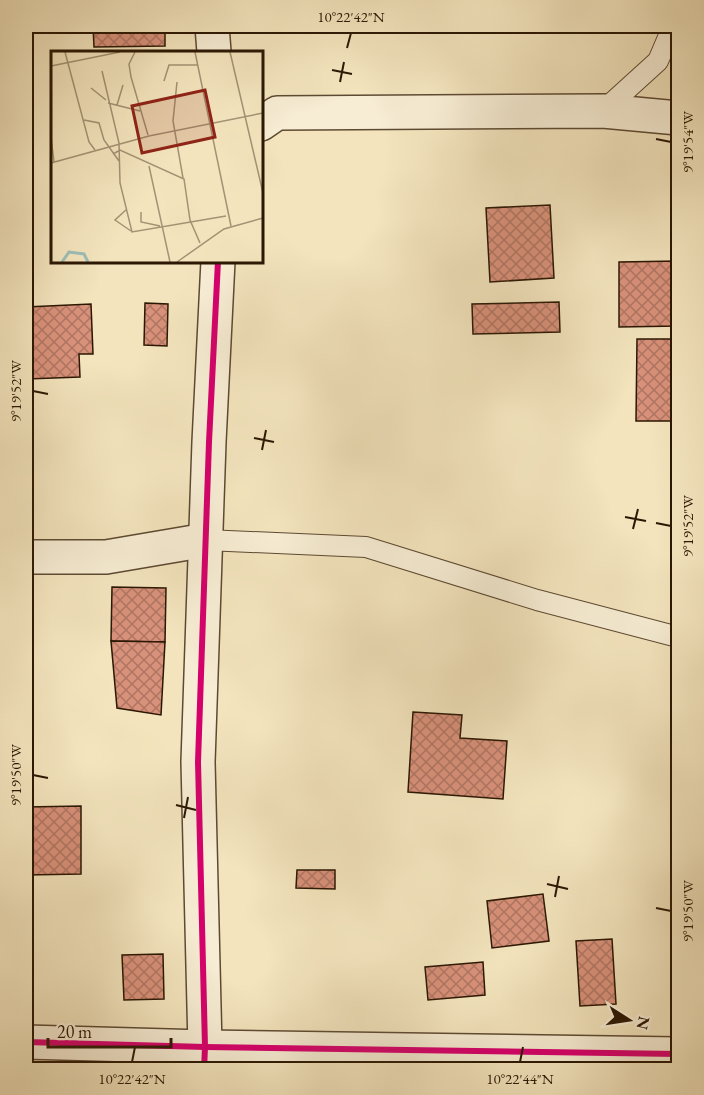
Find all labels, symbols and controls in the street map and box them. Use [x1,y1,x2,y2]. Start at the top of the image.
text: 10°22'42"N [317,7,385,26]
inset map [51,51,262,262]
text: 9°19'54"W [678,111,697,173]
text: 9°19'52"W [6,360,25,422]
text: 9°19'52"W [678,495,697,557]
text: 9°19'50"W [6,744,25,806]
text: 9°19'50"W [678,880,697,942]
north arrow [599,990,659,1050]
scale bar [48,1011,171,1049]
text: N [632,1014,655,1032]
text: 20 m [57,1020,92,1043]
text: 10°22'42"N [98,1069,166,1088]
text: 10°22'44"N [486,1069,554,1088]

